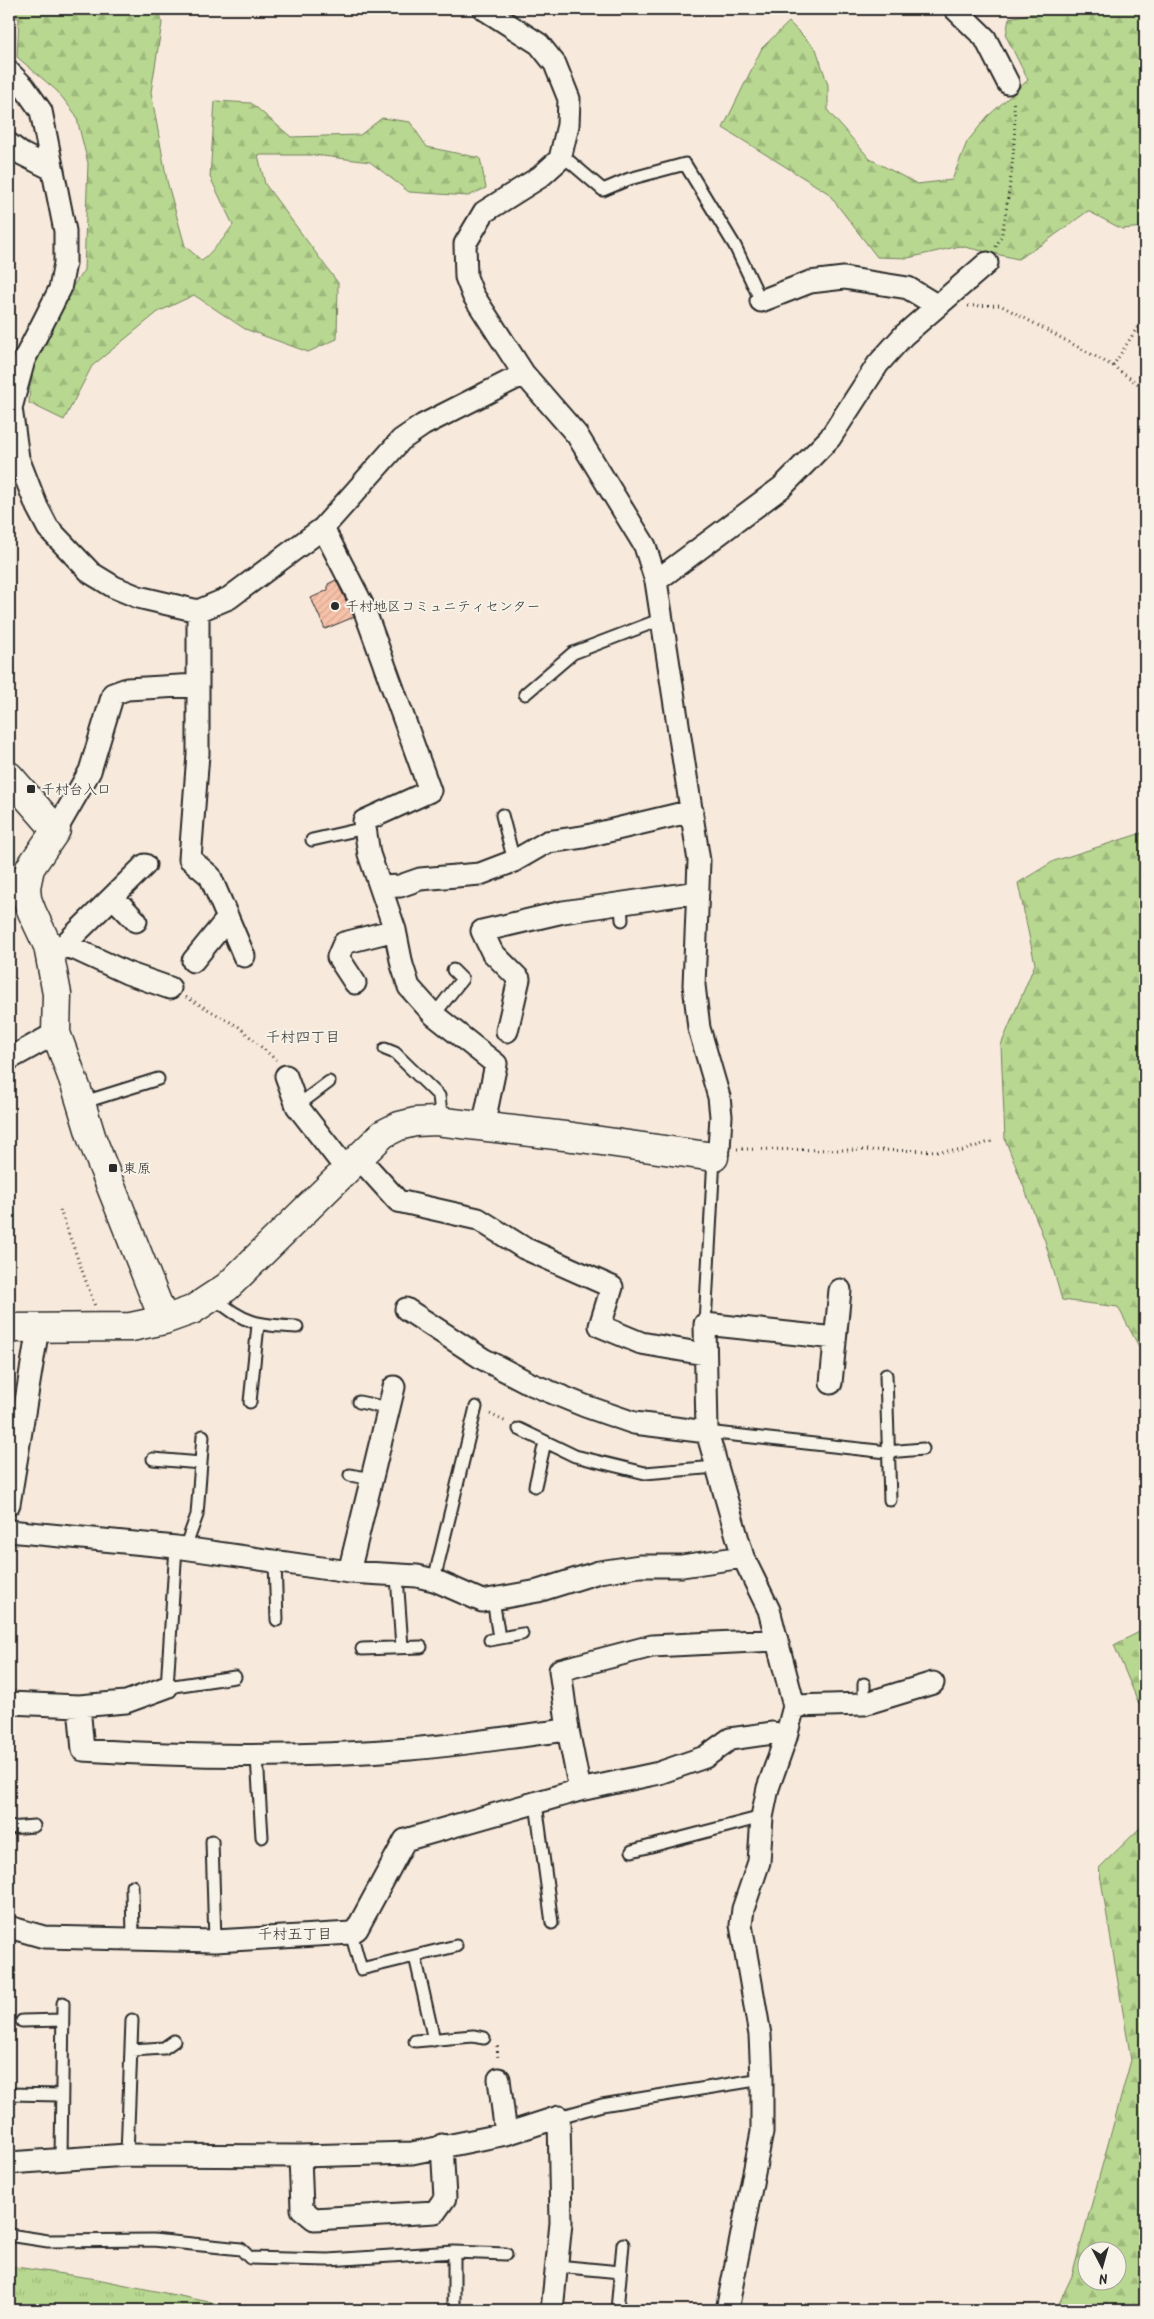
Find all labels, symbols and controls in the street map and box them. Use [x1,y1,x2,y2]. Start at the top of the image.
place label: 千村地区コミュニティセンター [345,596,540,618]
marker: 千村地区コミュニティセンター [329,600,341,612]
place label: 千村台入口 [41,779,111,801]
marker: 千村台入口 [25,783,37,795]
district label: 千村四丁目 [265,1026,341,1050]
place label: 東原 [123,1158,151,1180]
marker: 東原 [107,1162,119,1174]
district label: 千村五丁目 [257,1923,333,1947]
north arrow [1076,2242,1126,2292]
text: N [1098,2267,1109,2289]

